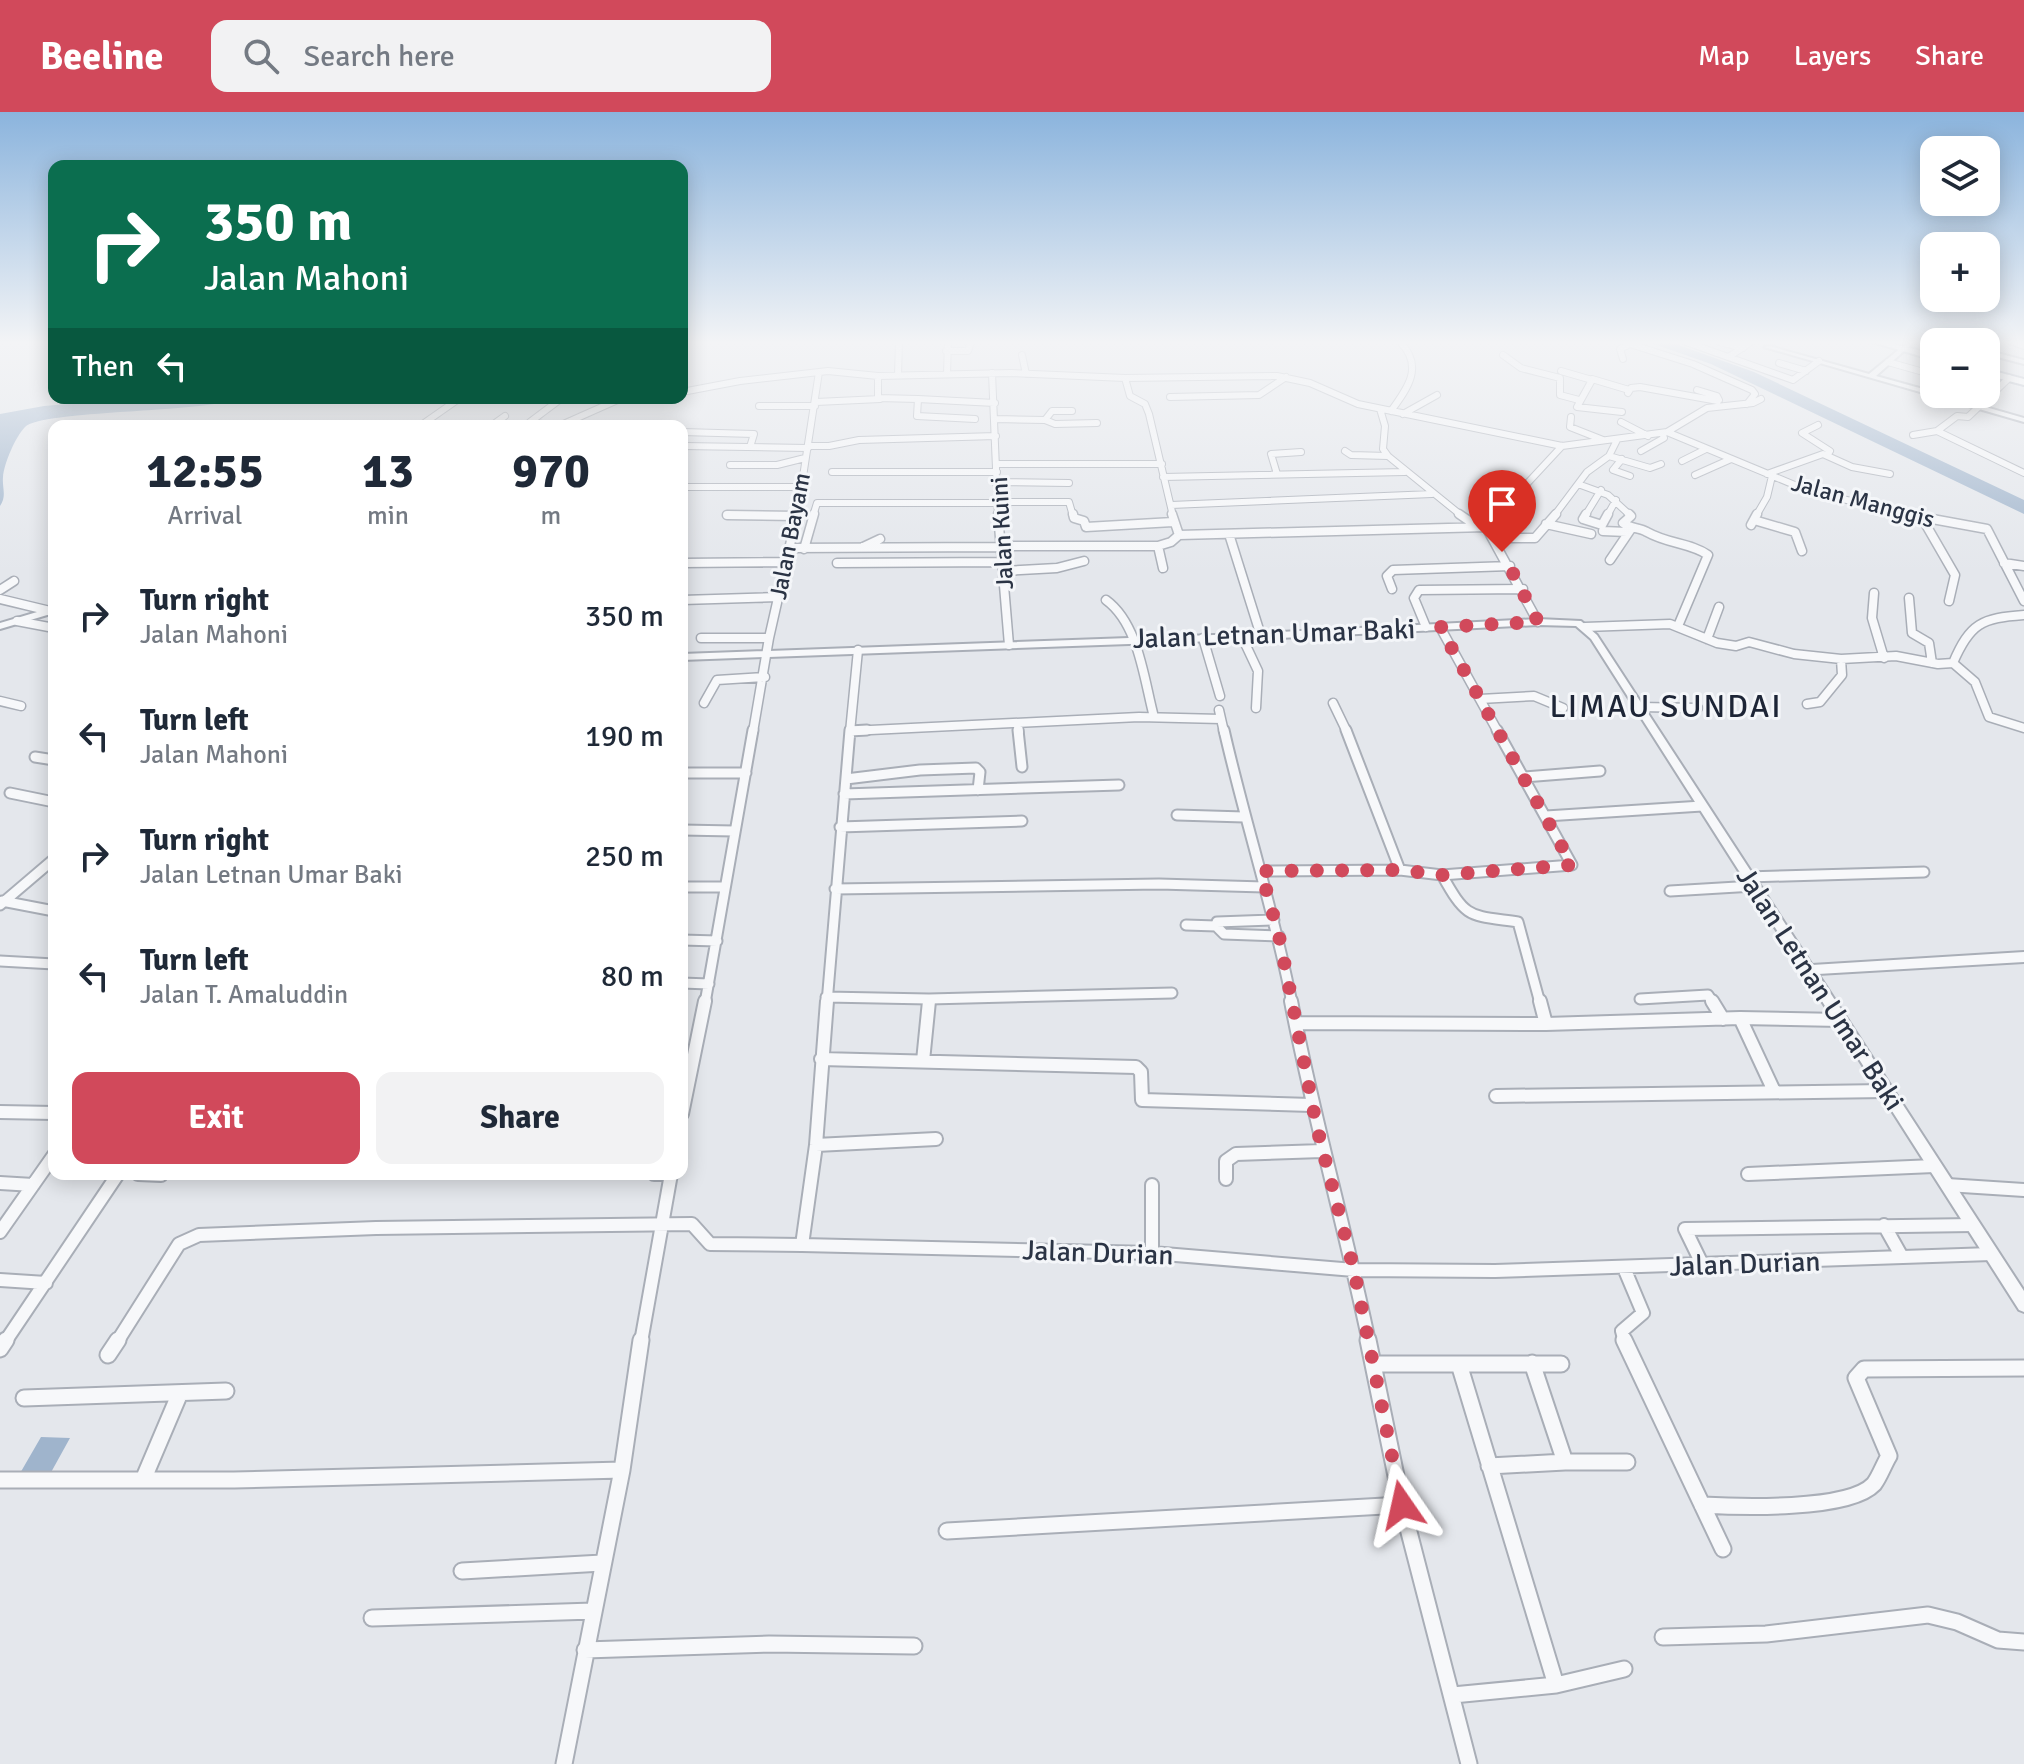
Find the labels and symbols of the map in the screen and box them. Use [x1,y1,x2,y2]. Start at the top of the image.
street label: Jalan Manggis [1788,468,1938,534]
street label: Jalan Bayam [763,470,817,602]
pin [1468,470,1536,552]
street label: Jalan Kuini [984,476,1020,590]
street label: Jalan Letnan Umar Baki [1132,612,1416,656]
district label: LIMAU SUNDAI [1549,687,1783,726]
street label: Jalan Letnan Umar Baki [1729,861,1911,1117]
street label: Jalan Durian [1022,1233,1174,1273]
street label: Jalan Durian [1669,1244,1821,1284]
position arrow [1360,1463,1444,1547]

